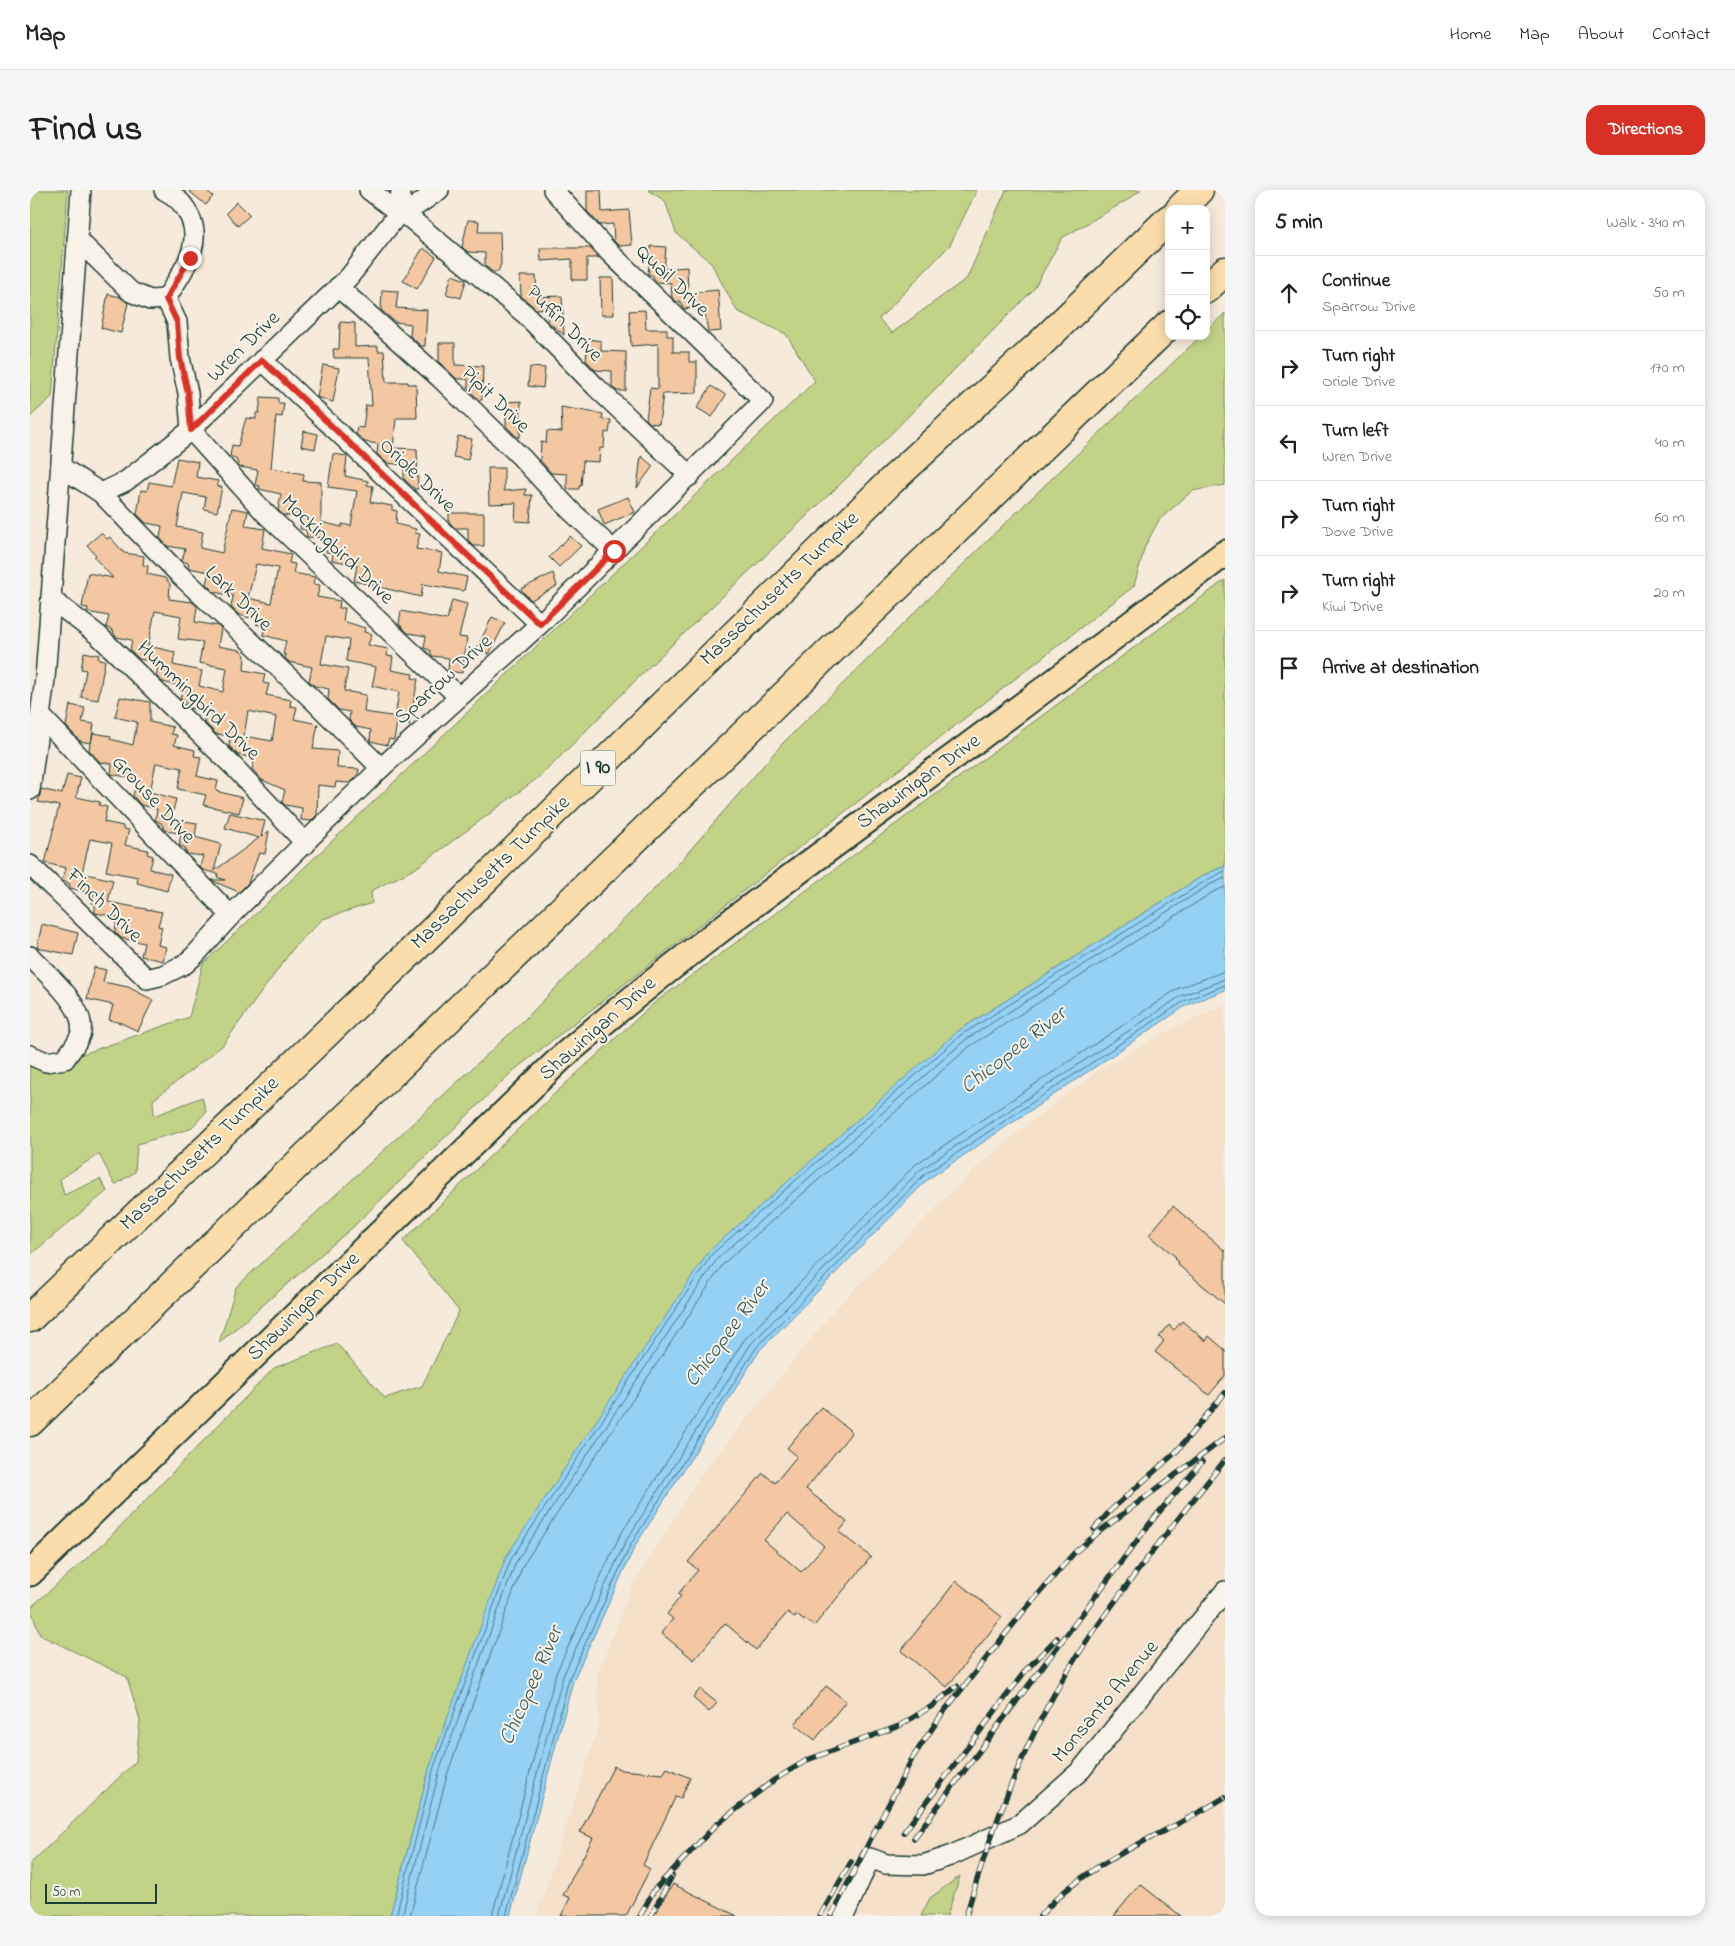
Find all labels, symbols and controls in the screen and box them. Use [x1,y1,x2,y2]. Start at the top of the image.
text: Map [25,17,66,52]
text: Home [1450,22,1491,48]
text: Map [1519,22,1550,48]
text: About [1578,22,1624,48]
text: Contact [1652,22,1710,48]
text: Find us [30,105,142,156]
button: Directions [1586,105,1705,155]
map controls [1165,205,1210,340]
button: + [1165,205,1210,250]
text: 5 min [1275,208,1323,238]
text: Walk · 340 m [1606,211,1685,235]
street label: Quail Drive [628,238,716,325]
route end [179,247,202,270]
button: − [1165,250,1210,295]
text: Continue [1322,268,1390,295]
street label: Puffin Drive [519,279,610,370]
icon: ahead [1275,279,1303,307]
text: 50 m [1653,281,1685,305]
button: locate [1165,295,1210,340]
text: Sparrow Drive [1322,295,1416,319]
street label: Wren Drive [201,304,288,390]
text: Turn right [1322,343,1395,370]
icon: right [1275,354,1303,382]
text: 170 m [1650,356,1685,380]
street label: Pipit Drive [454,359,537,441]
text: Oriole Drive [1322,370,1395,394]
text: Turn left [1322,418,1389,445]
icon: left [1275,429,1303,457]
text: 40 m [1655,431,1685,455]
street label: Oriole Drive [372,432,463,521]
text: Wren Drive [1322,445,1392,469]
street label: Mockingbird Drive [272,488,401,614]
text: Turn right [1322,493,1395,520]
street label: Massachusetts Turnpike [693,504,867,673]
icon: right [1275,504,1303,532]
text: 60 m [1655,506,1685,530]
text: Dove Drive [1322,520,1393,544]
route start [603,540,626,563]
street label: Lark Drive [197,559,279,639]
text: Turn right [1322,568,1395,595]
icon: right [1275,579,1303,607]
text: 20 m [1654,581,1685,605]
text: Kiwi Drive [1322,595,1383,619]
street label: Sparrow Drive [388,627,500,732]
street label: Hummingbird Drive [128,634,267,770]
icon: arrive [1275,654,1303,682]
text: Arrive at destination [1322,655,1479,682]
street label: Shawinigan Drive [851,726,989,839]
street label: Grouse Drive [104,749,202,852]
road number: I 90 [580,750,616,786]
street label: Massachusetts Turnpike [404,788,578,957]
street label: Finch Drive [58,861,149,951]
street label: Shawinigan Drive [533,969,665,1090]
water label: Chicopee River [954,997,1076,1103]
street label: Massachusetts Turnpike [113,1069,287,1238]
street label: Shawinigan Drive [241,1245,369,1370]
water label: Chicopee River [677,1271,781,1394]
water label: Chicopee River [492,1619,574,1750]
street label: Monsanto Avenue [1046,1634,1167,1770]
scale bar [45,1881,158,1904]
text: 50 m [52,1882,80,1903]

